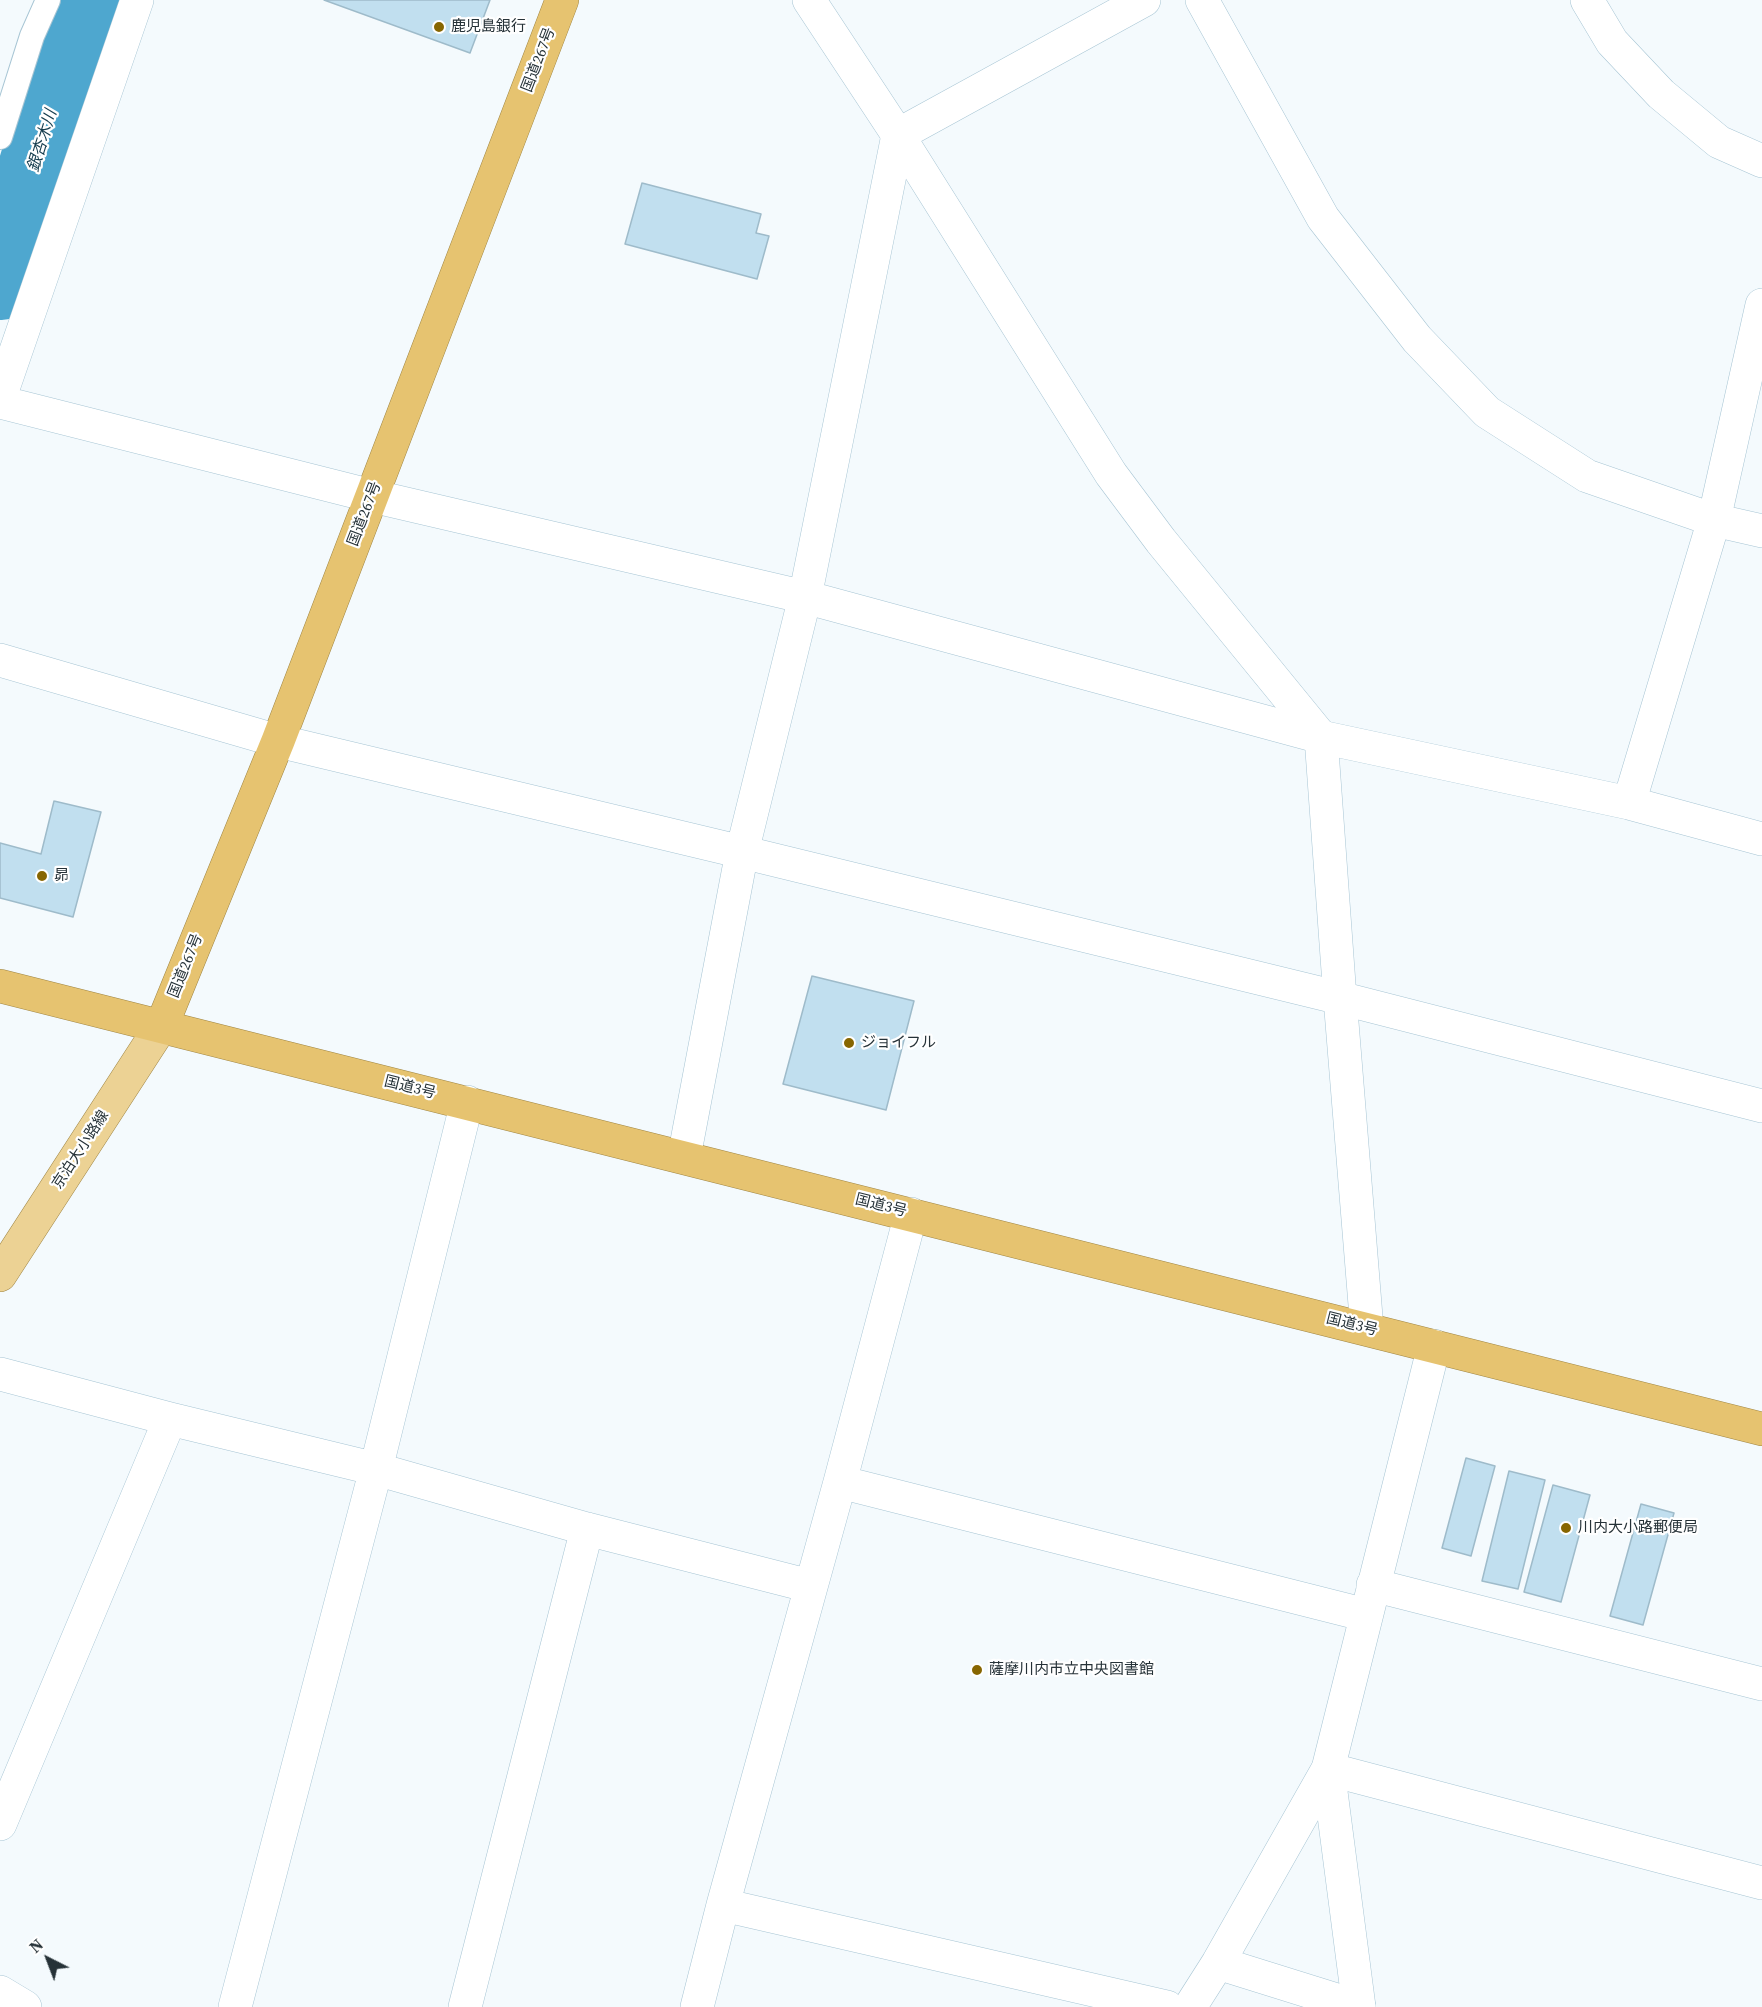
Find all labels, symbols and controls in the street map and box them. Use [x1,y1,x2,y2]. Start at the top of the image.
place label: 鹿児島銀行 [451,18,526,36]
marker: 鹿児島銀行 [432,20,446,34]
street label: 国道267号 [519,25,559,95]
water label: 銀杏木川 [24,108,62,174]
street label: 国道267号 [345,479,385,549]
place label: 昴 [54,867,69,885]
marker: 昴 [35,869,49,883]
street label: 国道267号 [165,931,207,1001]
place label: ジョイフル [861,1034,936,1052]
marker: ジョイフル [842,1036,856,1050]
street label: 国道3号 [382,1073,438,1103]
street label: 京泊大小路線 [49,1107,113,1193]
street label: 国道3号 [853,1191,909,1221]
street label: 国道3号 [1324,1310,1380,1340]
place label: 川内大小路郵便局 [1578,1519,1698,1537]
marker: 川内大小路郵便局 [1559,1521,1573,1535]
place label: 薩摩川内市立中央図書館 [989,1661,1154,1679]
marker: 薩摩川内市立中央図書館 [970,1663,984,1677]
north arrow [18,1929,78,1989]
text: N [24,1934,48,1958]

